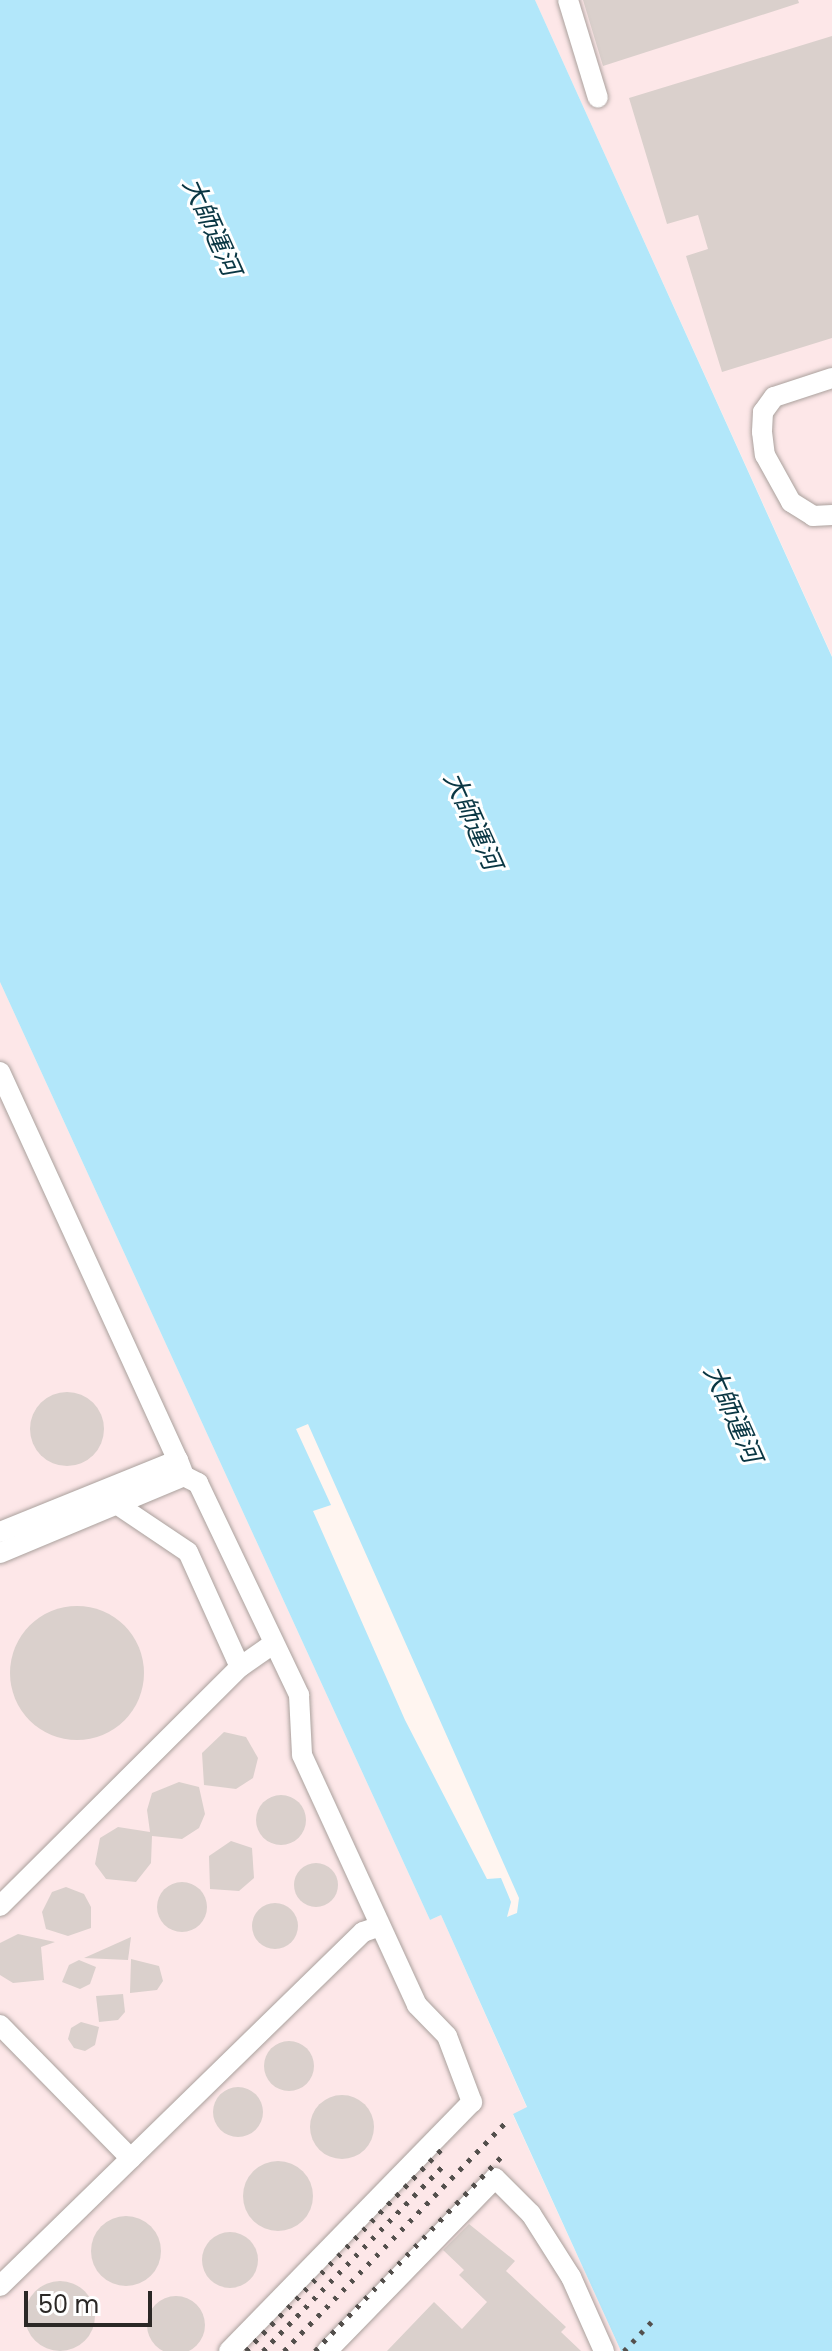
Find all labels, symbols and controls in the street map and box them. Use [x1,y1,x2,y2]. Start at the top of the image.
water label: 大師運河 [176,173,246,281]
water label: 大師運河 [437,767,507,875]
water label: 大師運河 [697,1360,767,1468]
scale bar [28,2275,156,2325]
text: 50 m [38,2288,99,2321]

